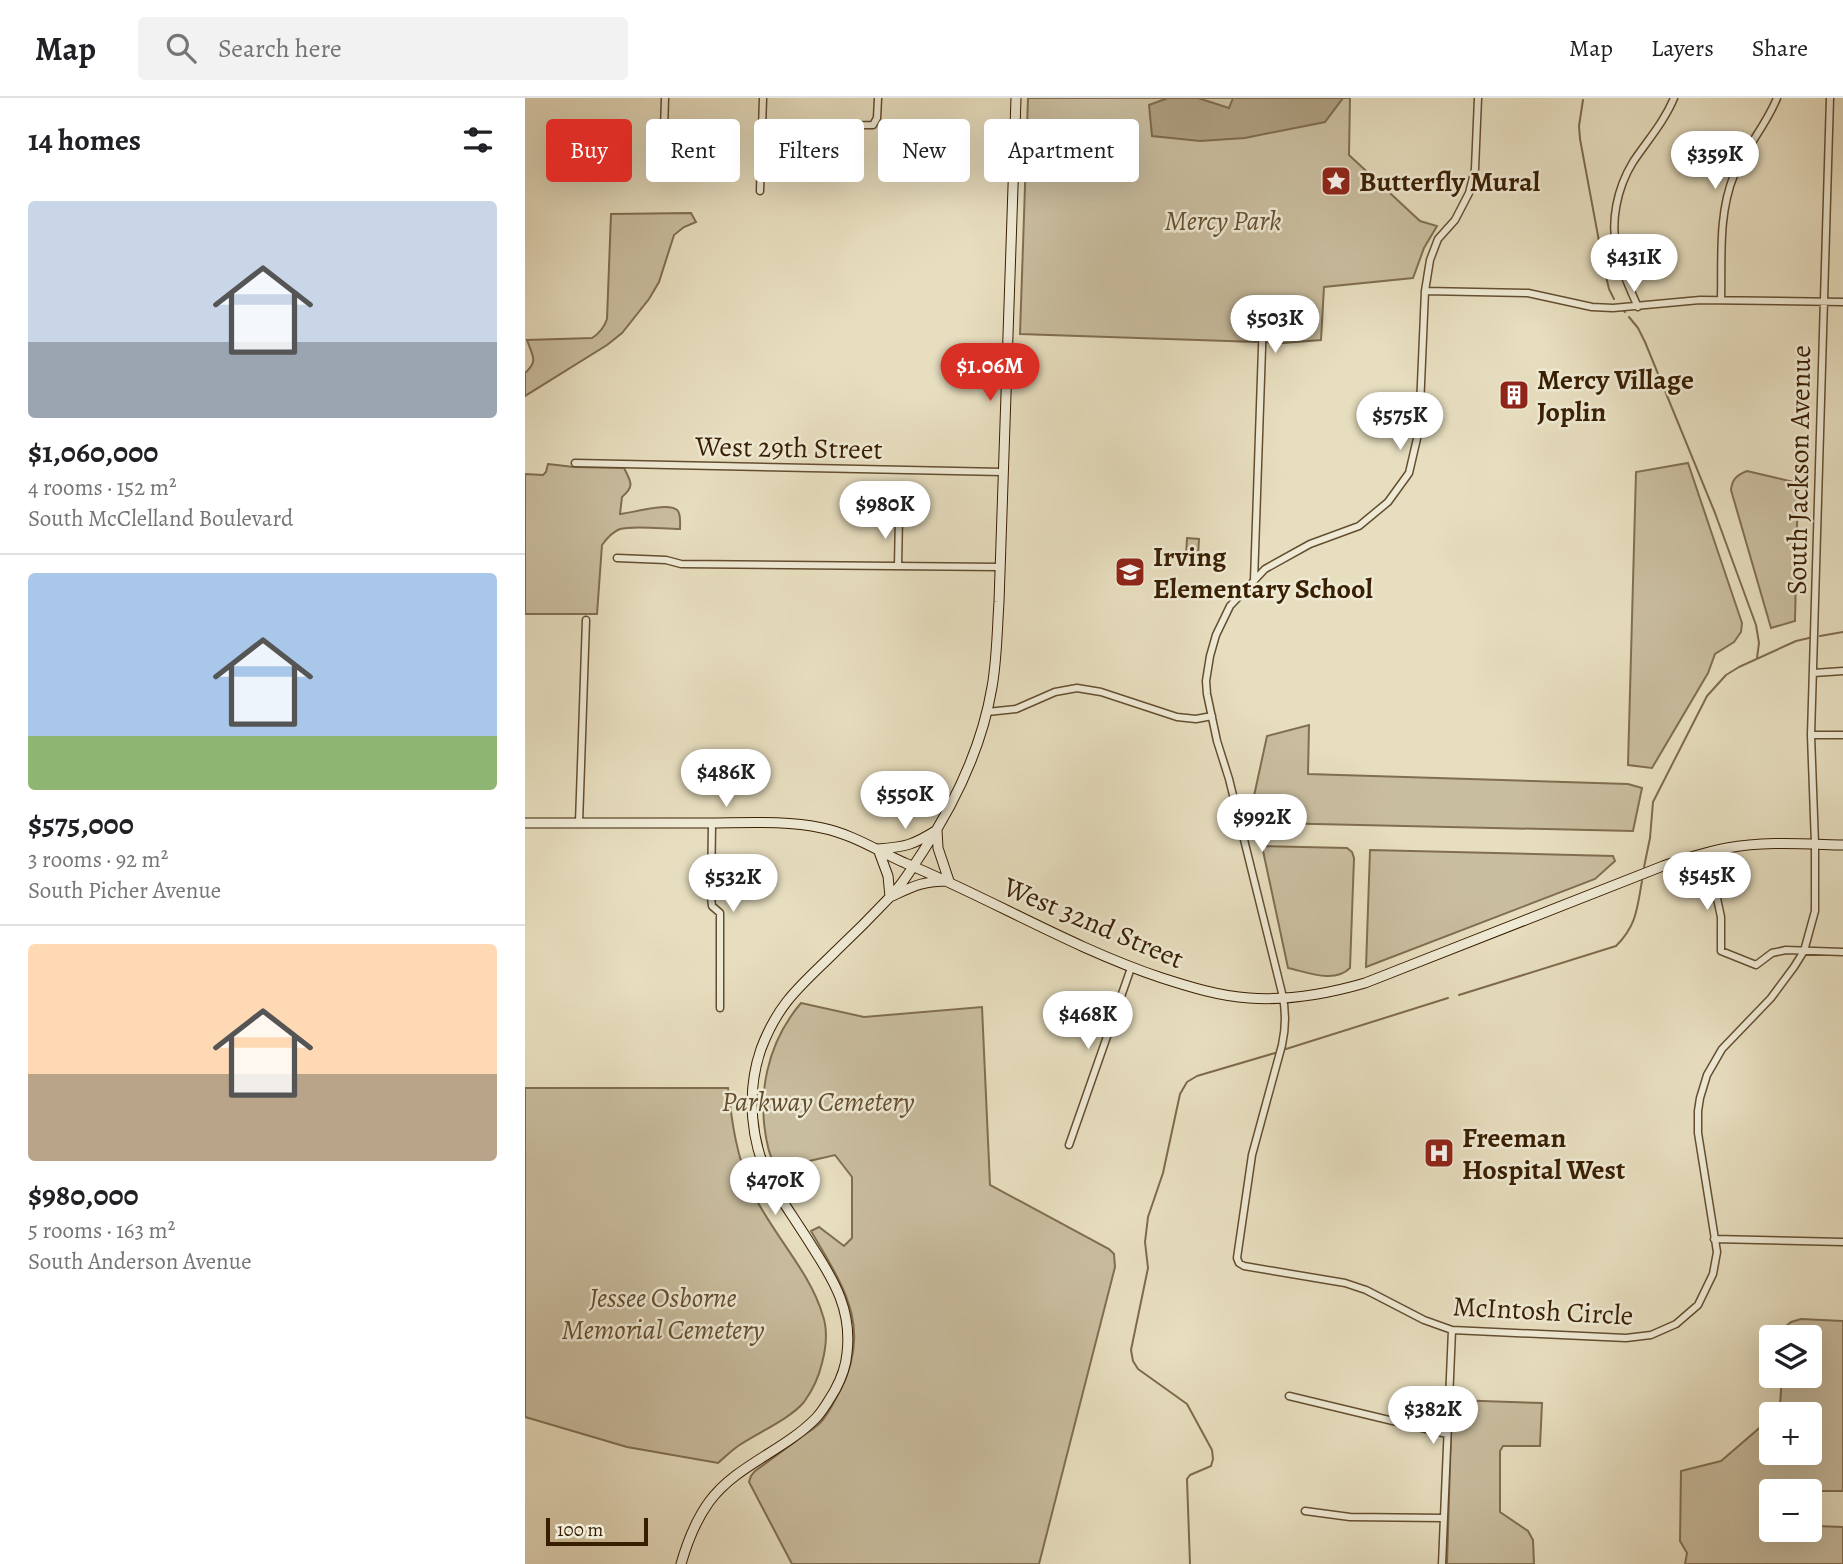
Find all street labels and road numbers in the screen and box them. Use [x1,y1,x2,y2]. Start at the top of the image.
street label: South Jackson Avenue [1778,345,1820,595]
street label: West 29th Street [694,427,883,469]
street label: West 32nd Street [997,867,1190,978]
street label: McIntosh Circle [1452,1287,1634,1335]

